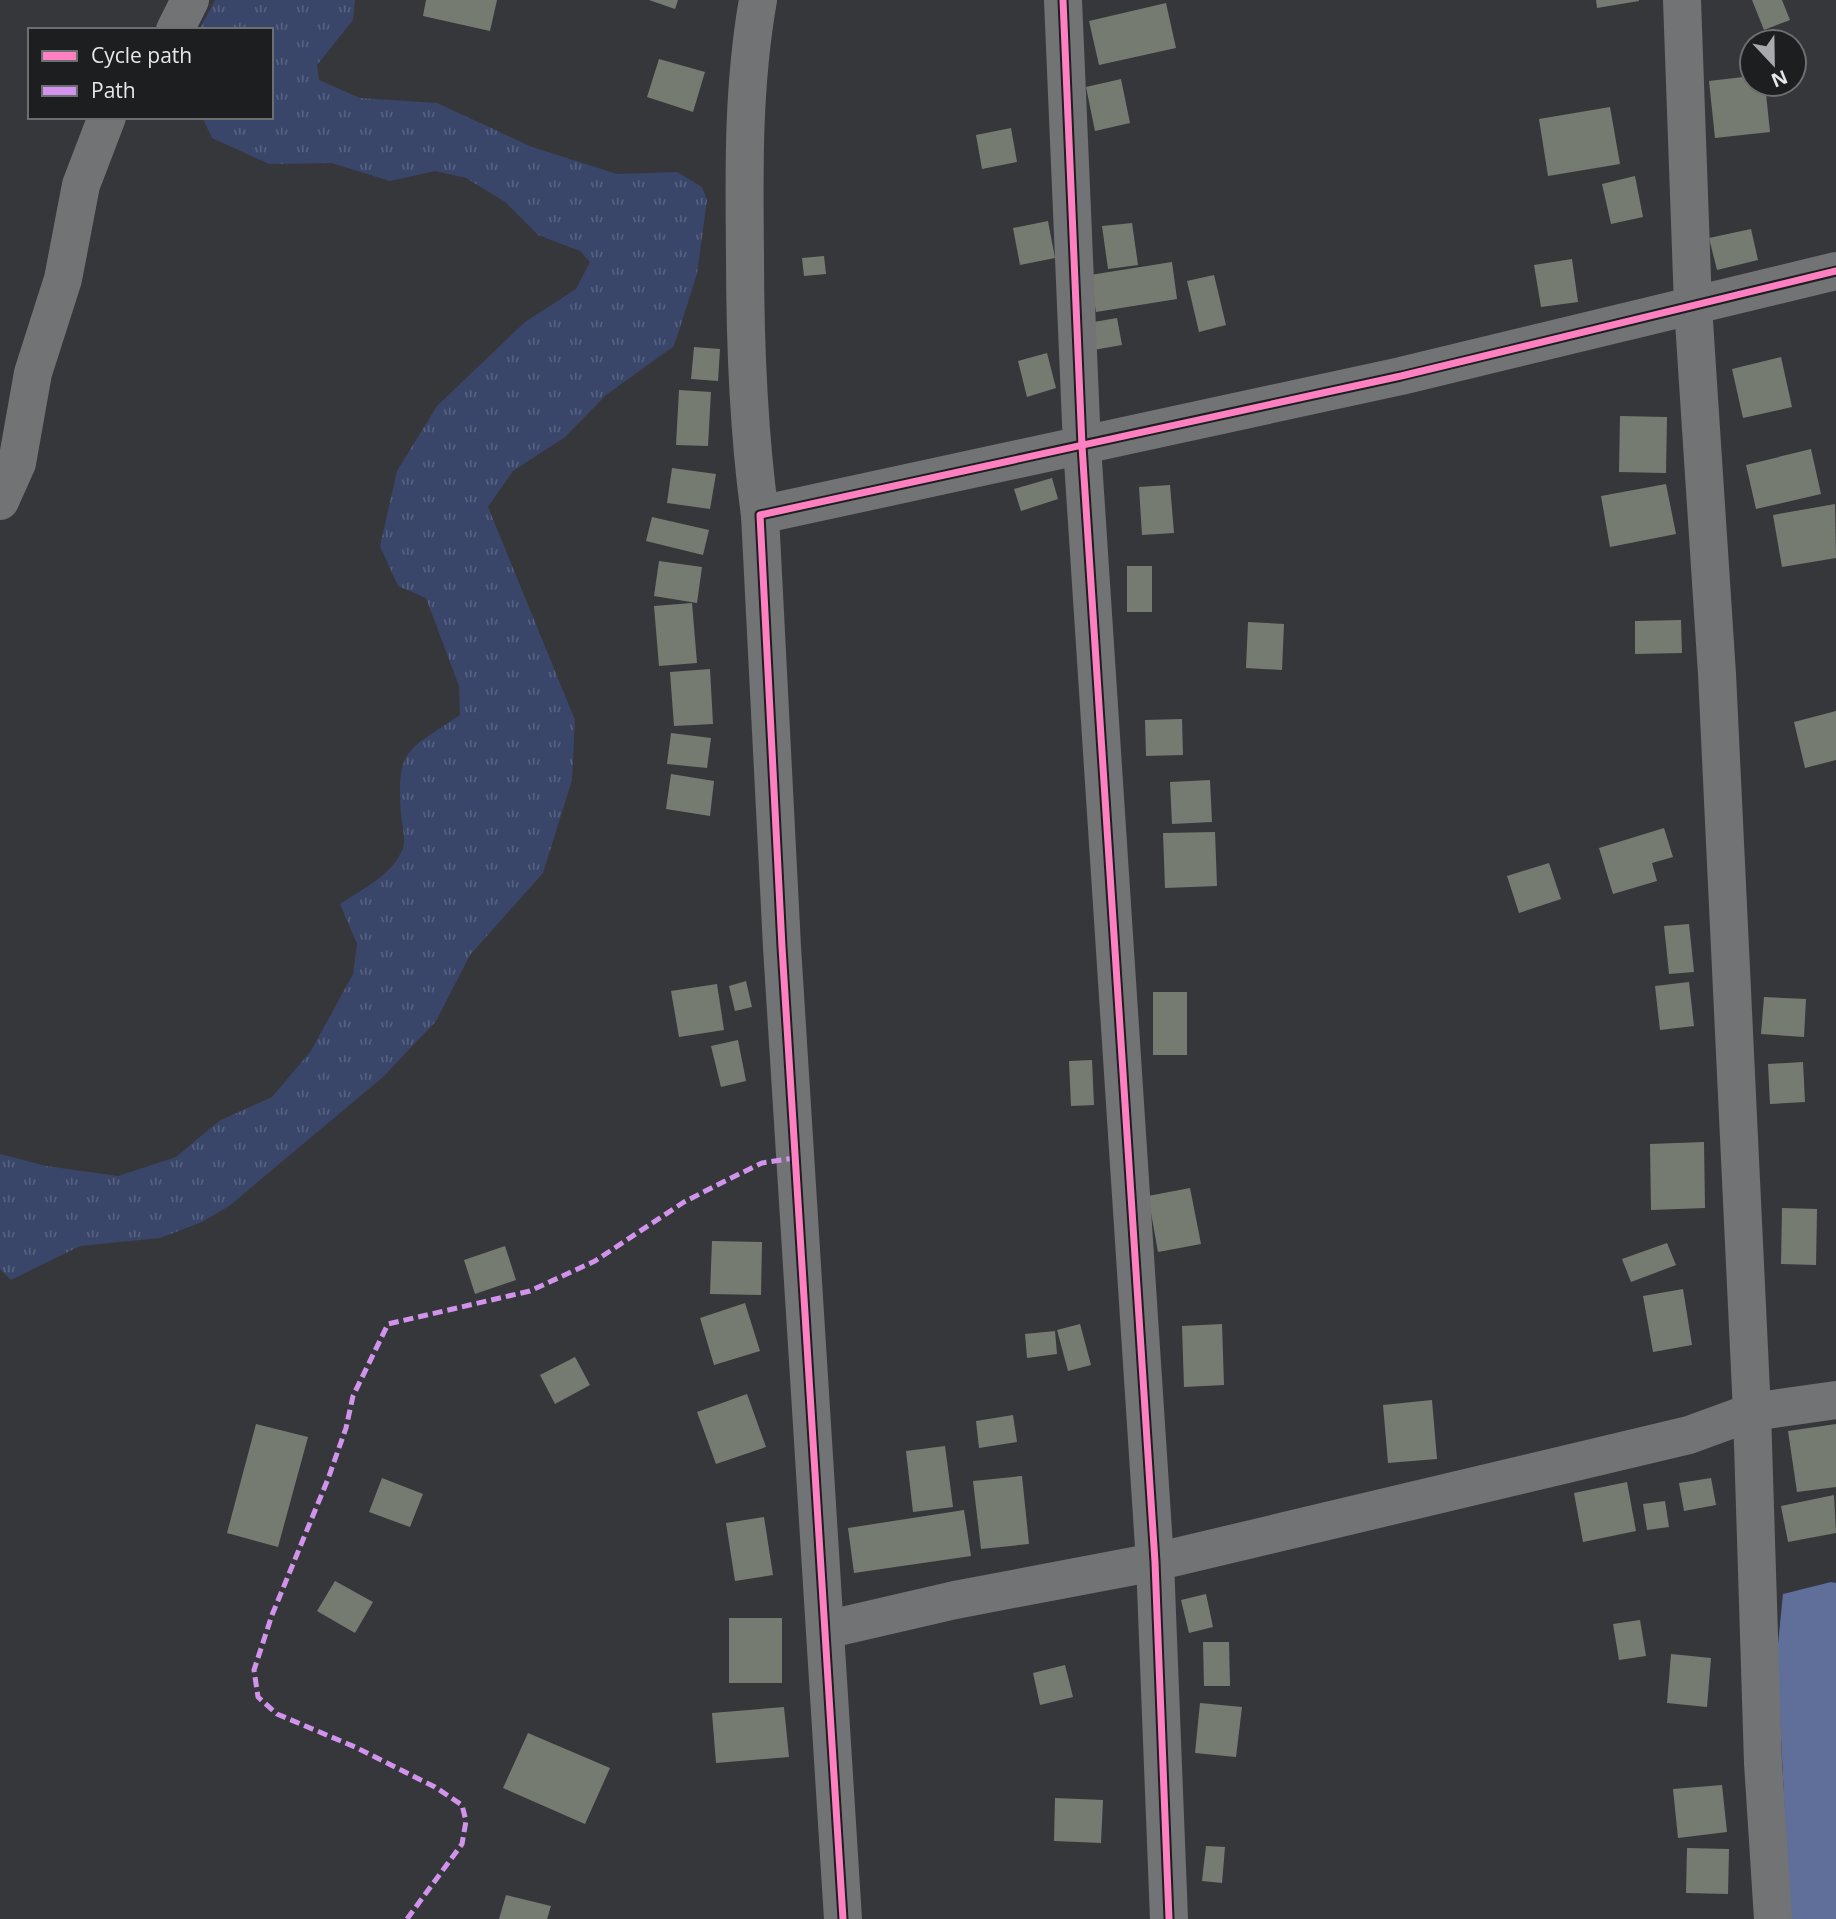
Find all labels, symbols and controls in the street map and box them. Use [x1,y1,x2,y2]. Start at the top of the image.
legend [28,28,273,119]
north arrow [1738,28,1808,98]
text: Cycle path [91,41,192,69]
text: N [1767,64,1791,94]
text: Path [91,76,136,104]

